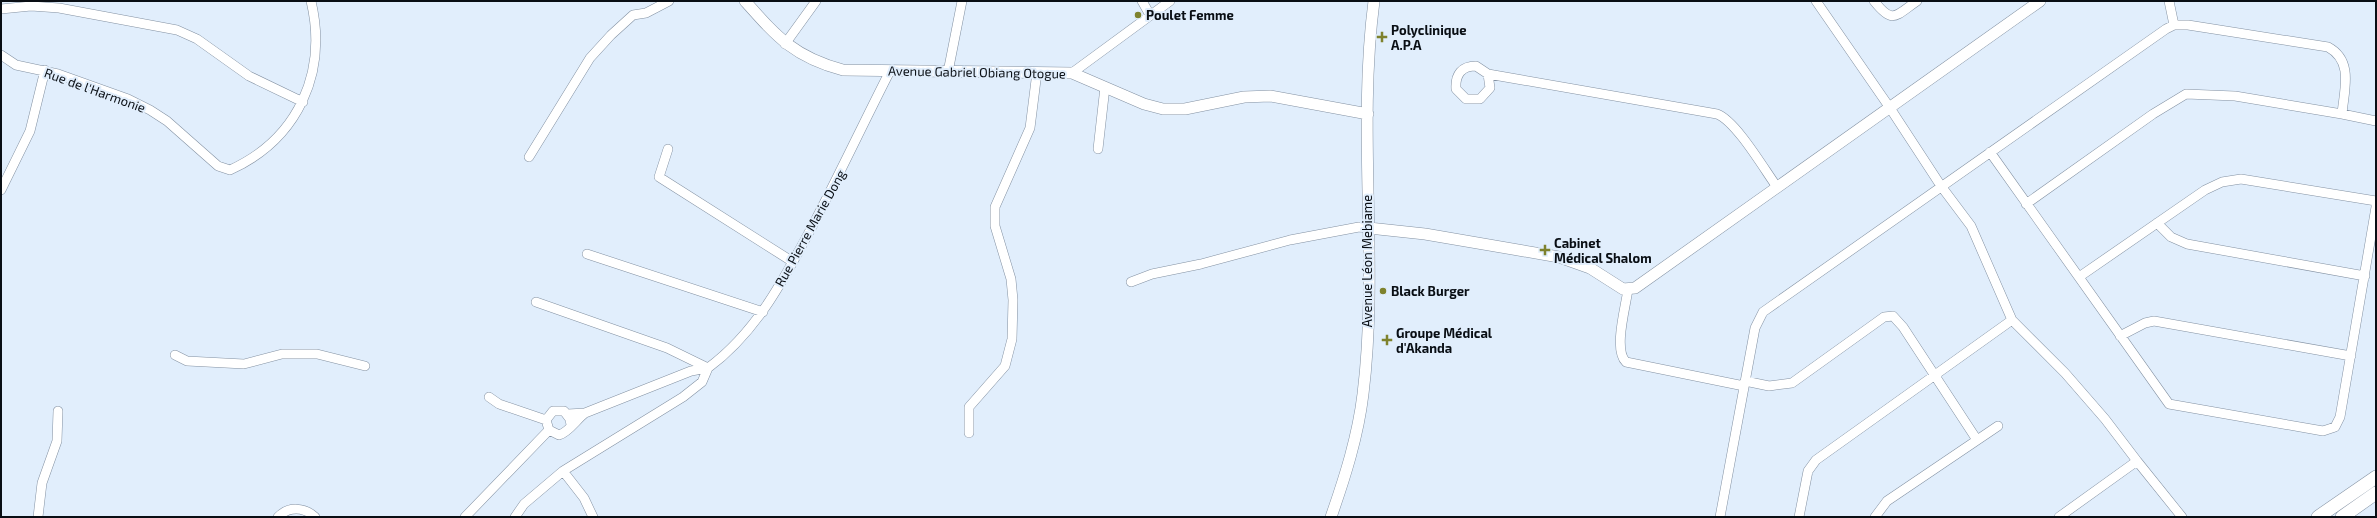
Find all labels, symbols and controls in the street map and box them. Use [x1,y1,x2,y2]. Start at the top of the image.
place label: Poulet Femme [1146,7,1234,23]
marker: Poulet Femme [1133,10,1143,20]
place label: Polyclinique A.P.A [1391,22,1466,53]
marker: Polyclinique A.P.A [1376,31,1388,43]
street label: Avenue Gabriel Obiang Otogue [888,62,1066,82]
street label: Rue de l'Harmonie [42,64,148,116]
street label: Rue Pierre Marie Dong [771,167,849,289]
street label: Avenue Léon Mebiame [1359,195,1375,327]
place label: Cabinet Médical Shalom [1554,235,1652,266]
marker: Cabinet Médical Shalom [1539,244,1551,256]
place label: Black Burger [1391,283,1470,299]
marker: Black Burger [1378,286,1388,296]
place label: Groupe Médical d'Akanda [1396,325,1493,356]
marker: Groupe Médical d'Akanda [1381,334,1393,346]

